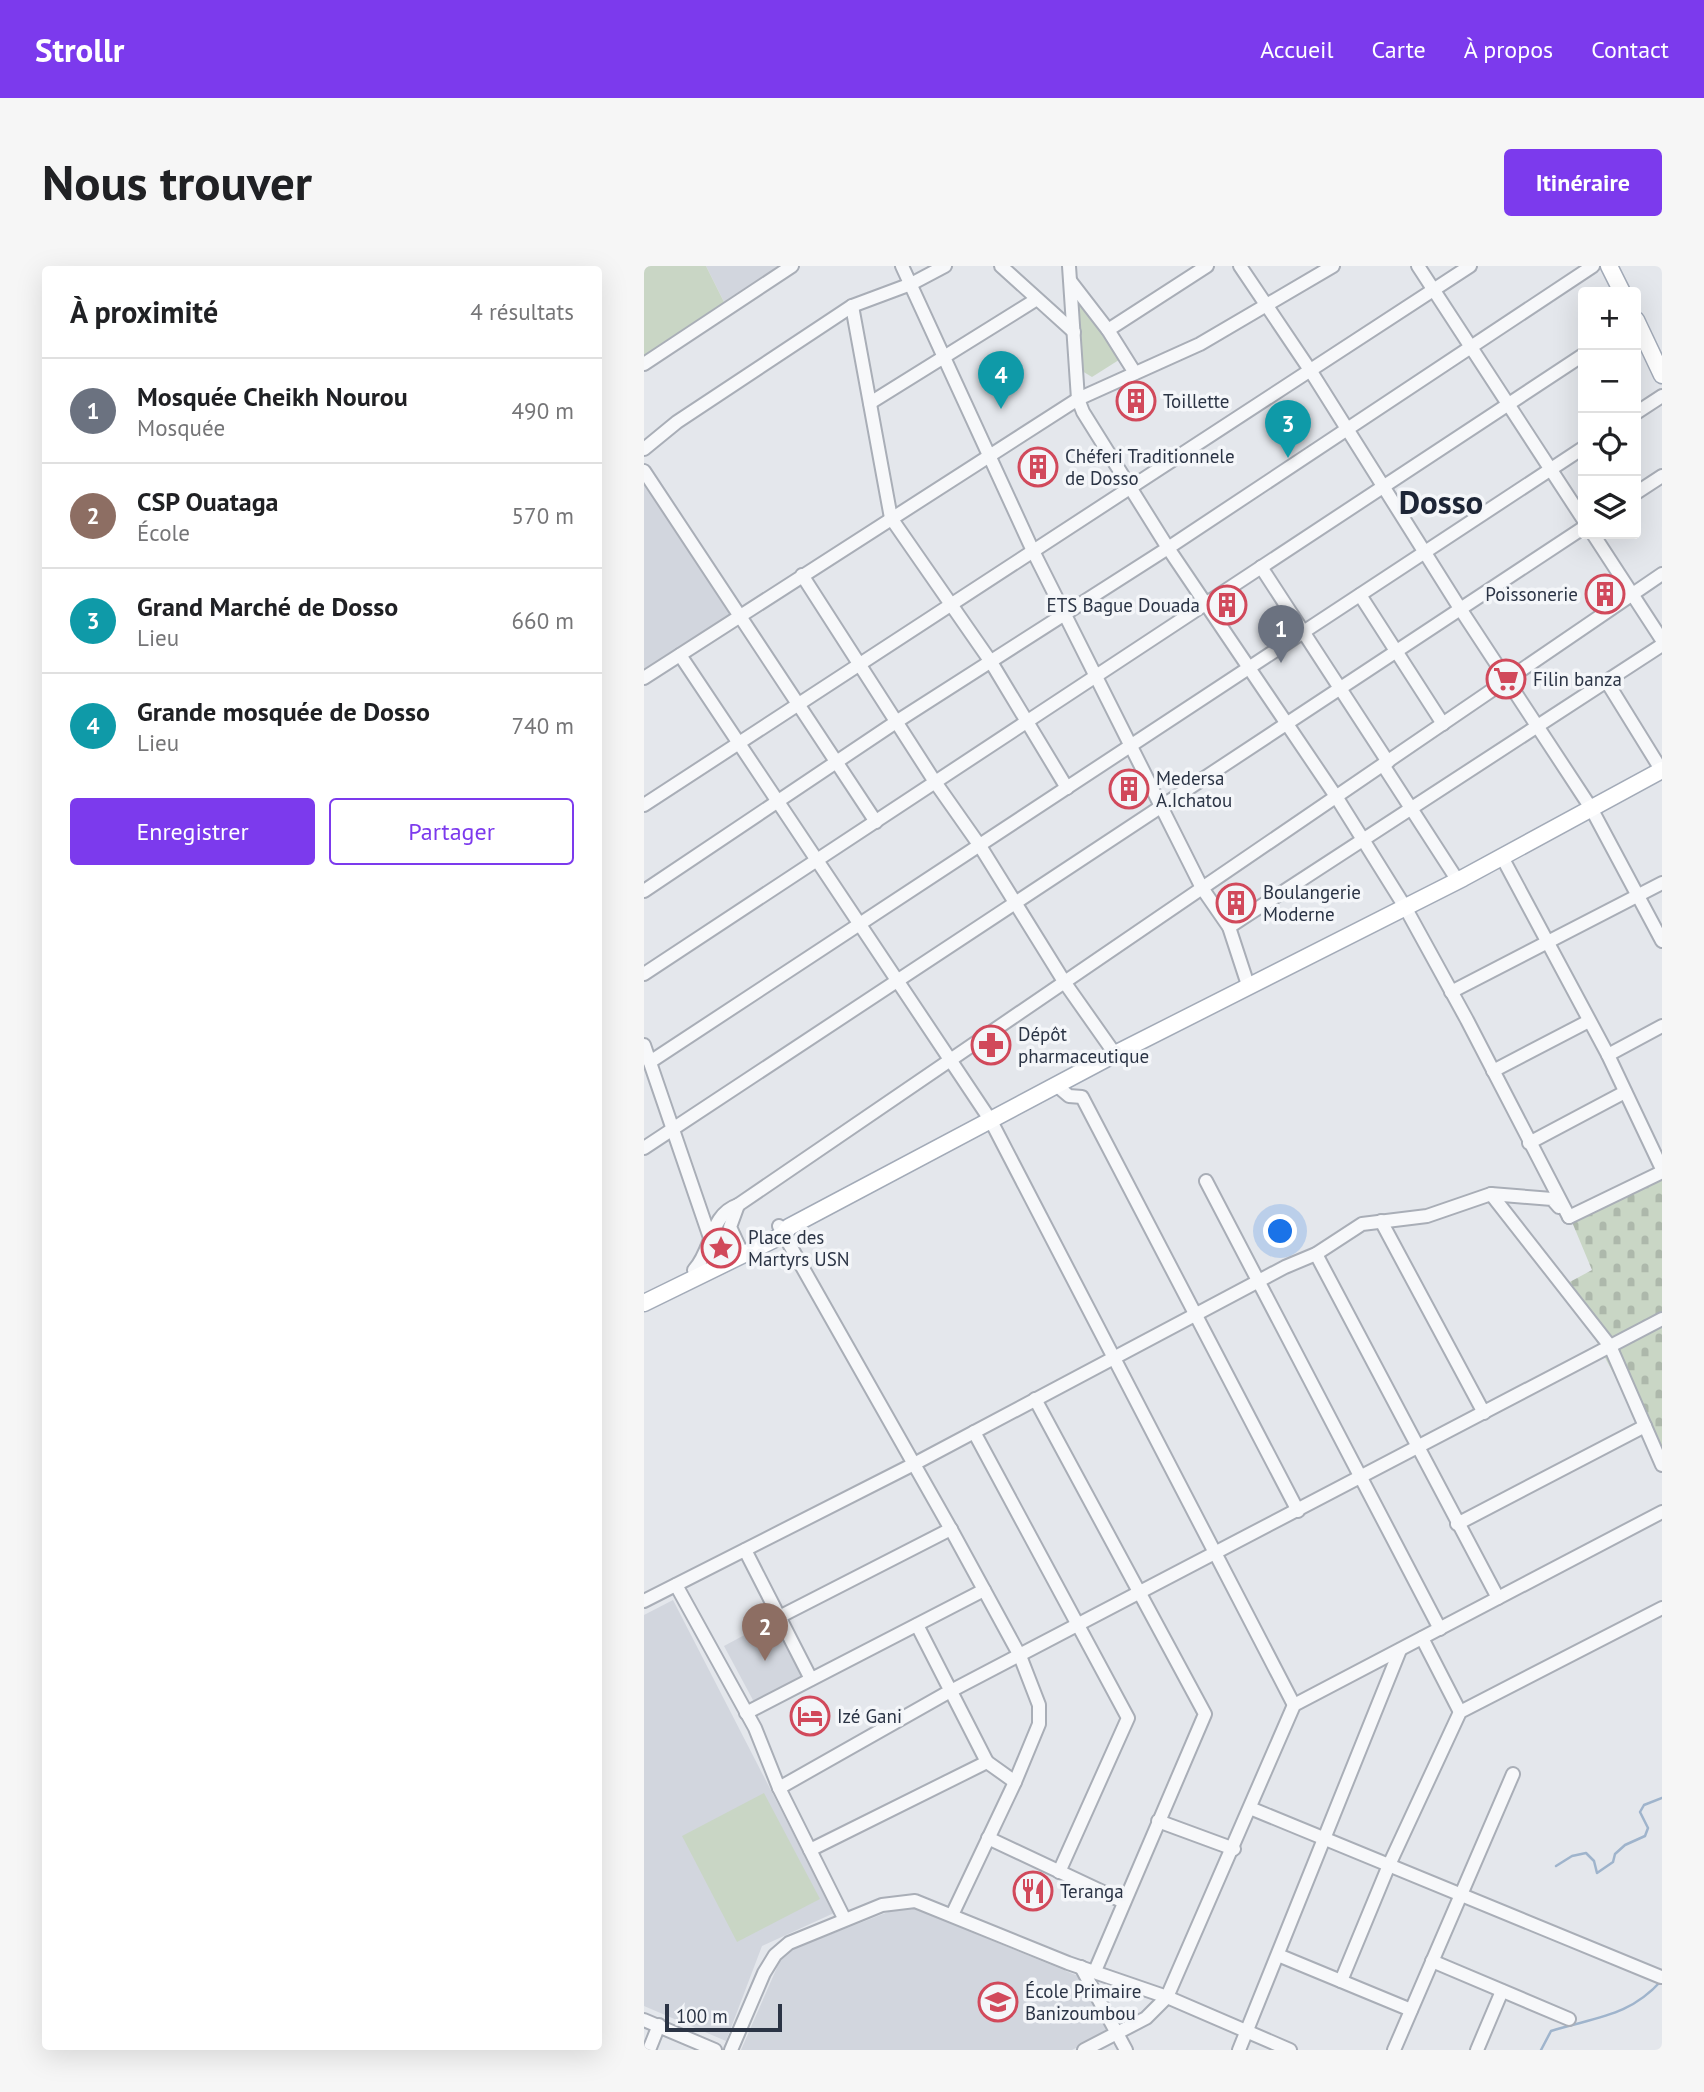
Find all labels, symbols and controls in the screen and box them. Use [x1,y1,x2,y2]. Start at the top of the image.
text: Strollr [35,28,124,71]
text: Accueil [1260,34,1334,65]
text: Carte [1372,34,1426,65]
text: À propos [1464,34,1553,65]
text: Contact [1591,34,1669,65]
button: Itinéraire [1504,149,1662,216]
text: Nous trouver [42,150,312,214]
map controls [1578,287,1641,539]
button: + [1578,287,1641,350]
text: À proximité [70,292,218,331]
text: 4 résultats [470,297,574,326]
button: − [1578,350,1641,413]
pin: 4 [978,351,1024,409]
text: Mosquée Cheikh Nourou [137,380,408,413]
building icon: Toillette [1115,380,1157,422]
place label: Toillette [1163,389,1229,413]
text: 1 [86,396,100,425]
text: 490 m [512,396,574,425]
pin: 3 [1265,400,1311,458]
text: Mosquée [137,413,225,442]
button: locate [1578,413,1641,476]
place label: Chéferi Traditionnele de Dosso [1065,444,1235,490]
building icon: Chéferi Traditionnele de Dosso [1017,446,1059,488]
button: layers [1578,476,1641,539]
district label: Dosso [1399,480,1483,523]
text: CSP Ouataga [137,485,279,518]
text: 2 [86,501,100,530]
text: 570 m [512,501,574,530]
text: École [137,518,190,547]
building icon: Poissonerie [1584,573,1626,615]
place label: Poissonerie [1485,582,1578,606]
building icon: ETS Bague Douada [1206,584,1248,626]
text: Grand Marché de Dosso [137,590,398,623]
place label: ETS Bague Douada [1046,593,1200,617]
pin: 1 [1258,605,1304,663]
text: 3 [86,606,100,635]
text: 660 m [512,606,574,635]
text: Lieu [137,623,179,652]
supermarket icon: Filin banza [1485,658,1527,700]
place label: Filin banza [1533,667,1622,691]
text: Grande mosquée de Dosso [137,695,430,728]
text: 4 [86,711,100,740]
text: 740 m [512,711,574,740]
text: Lieu [137,728,179,757]
place label: Medersa A.Ichatou [1156,766,1232,812]
building icon: Medersa A.Ichatou [1108,768,1150,810]
button: Enregistrer [70,798,315,865]
button: Partager [329,798,574,865]
place label: Boulangerie Moderne [1263,880,1361,926]
building icon: Boulangerie Moderne [1215,882,1257,924]
place label: Dépôt pharmaceutique [1018,1022,1149,1068]
pharmacy icon: Dépôt pharmaceutique [970,1024,1012,1066]
your location [1263,1214,1297,1248]
place label: Place des Martyrs USN [748,1225,850,1271]
place icon: Place des Martyrs USN [700,1227,742,1269]
pin: 2 [742,1603,788,1661]
hotel icon: Izé Gani [789,1695,831,1737]
place label: Izé Gani [837,1704,902,1728]
restaurant icon: Teranga [1012,1870,1054,1912]
place label: Teranga [1060,1879,1124,1903]
place label: École Primaire Banizoumbou [1025,1979,1141,2025]
school or university icon: École Primaire Banizoumbou [977,1981,1019,2023]
scale bar [665,2001,782,2033]
text: 100 m [676,2004,728,2028]

